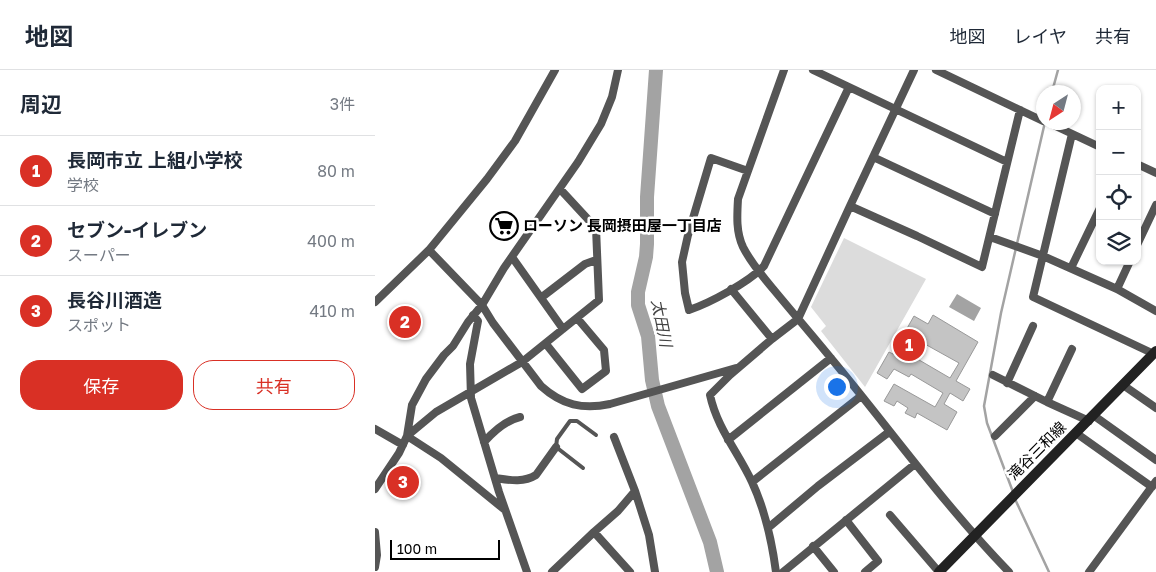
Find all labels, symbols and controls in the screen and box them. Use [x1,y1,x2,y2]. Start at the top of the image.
text: 地図 [25,21,73,50]
text: 地図 [950,25,986,47]
text: レイヤ [1014,25,1067,47]
text: 共有 [1095,25,1131,47]
north arrow [1036,85,1081,130]
map controls [1096,85,1141,265]
button: + [1096,85,1141,130]
text: 周辺 [20,91,62,117]
text: 3件 [330,94,355,114]
button: − [1096,130,1141,175]
text: 長岡市立 上組小学校 [67,148,243,171]
text: 1 [32,161,40,181]
text: 80 m [317,161,355,181]
text: 学校 [67,175,99,195]
button: locate [1096,175,1141,220]
supermarket icon: ローソン 長岡摂田屋一丁目店 [489,211,519,241]
place label: ローソン 長岡摂田屋一丁目店 [523,216,722,234]
text: セブン-イレブン [67,218,207,241]
button: layers [1096,220,1141,265]
text: 2 [31,231,41,251]
text: 400 m [307,231,355,251]
text: スーパー [67,245,131,265]
text: 長谷川酒造 [67,288,162,311]
water label: 太田川 [648,298,677,350]
text: 3 [31,301,41,321]
text: 410 m [309,301,355,321]
pin: 2 [389,303,421,341]
text: スポット [67,315,131,335]
pin: 1 [893,326,925,364]
button: 保存 [20,360,183,410]
button: 共有 [193,360,355,410]
your location [824,374,850,400]
street label: 滝谷三和線 [1003,417,1069,483]
pin: 3 [387,463,419,501]
scale bar [390,537,500,560]
text: 100 m [397,540,437,557]

